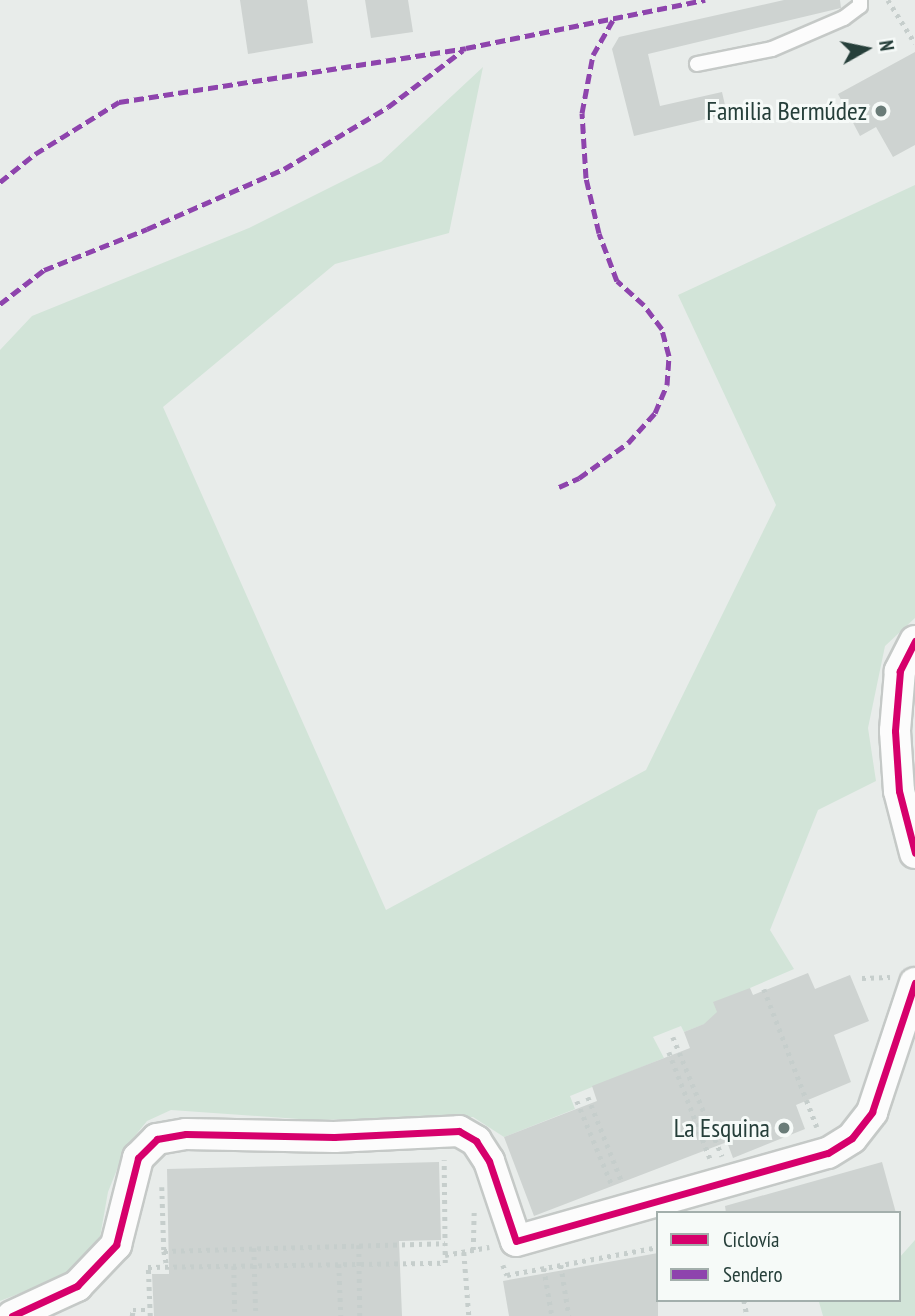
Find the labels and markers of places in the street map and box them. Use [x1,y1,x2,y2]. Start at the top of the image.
place label: Familia Bermúdez [706,95,867,127]
marker: Familia Bermúdez [873,103,889,119]
place label: La Esquina [674,1112,770,1144]
marker: La Esquina [776,1120,792,1136]

